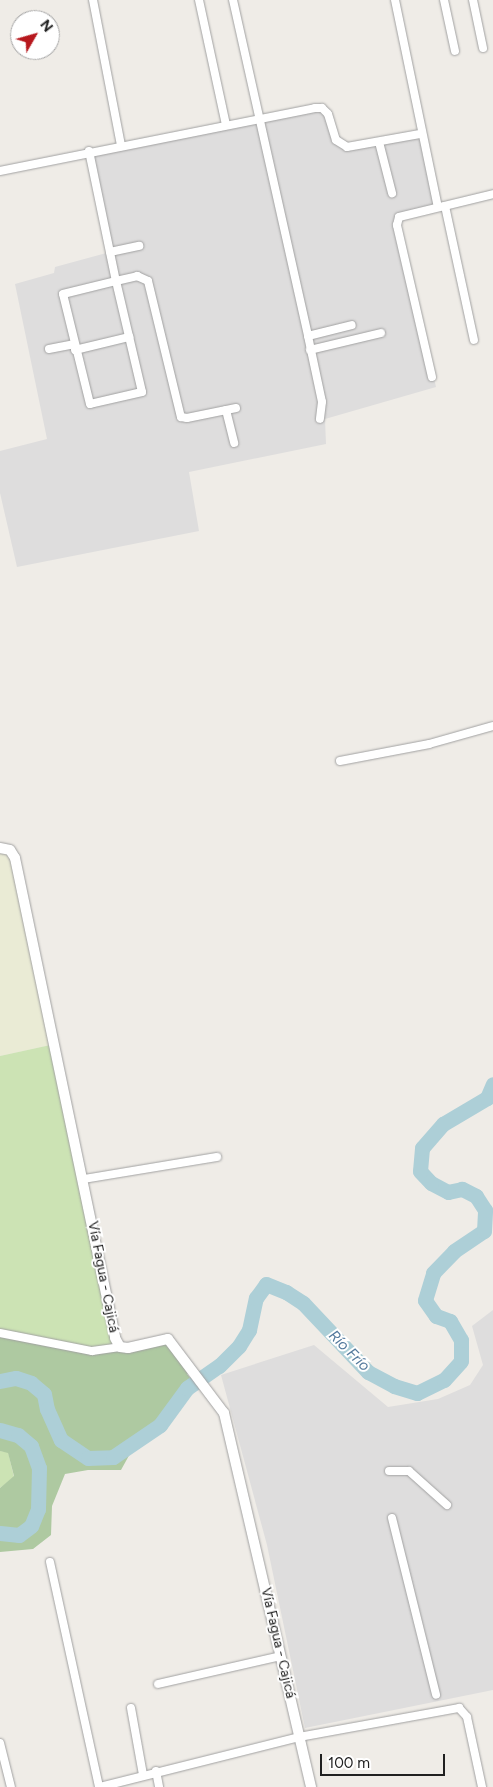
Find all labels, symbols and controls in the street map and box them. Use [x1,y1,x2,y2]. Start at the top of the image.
north arrow [10,10,60,60]
text: N [36,17,56,36]
street label: Vía Fagua - Cajicá [84,1220,122,1334]
water label: Río Frío [325,1327,373,1375]
street label: Vía Fagua - Cajicá [257,1586,299,1700]
scale bar [323,1744,448,1776]
text: 100 m [328,1754,370,1772]

